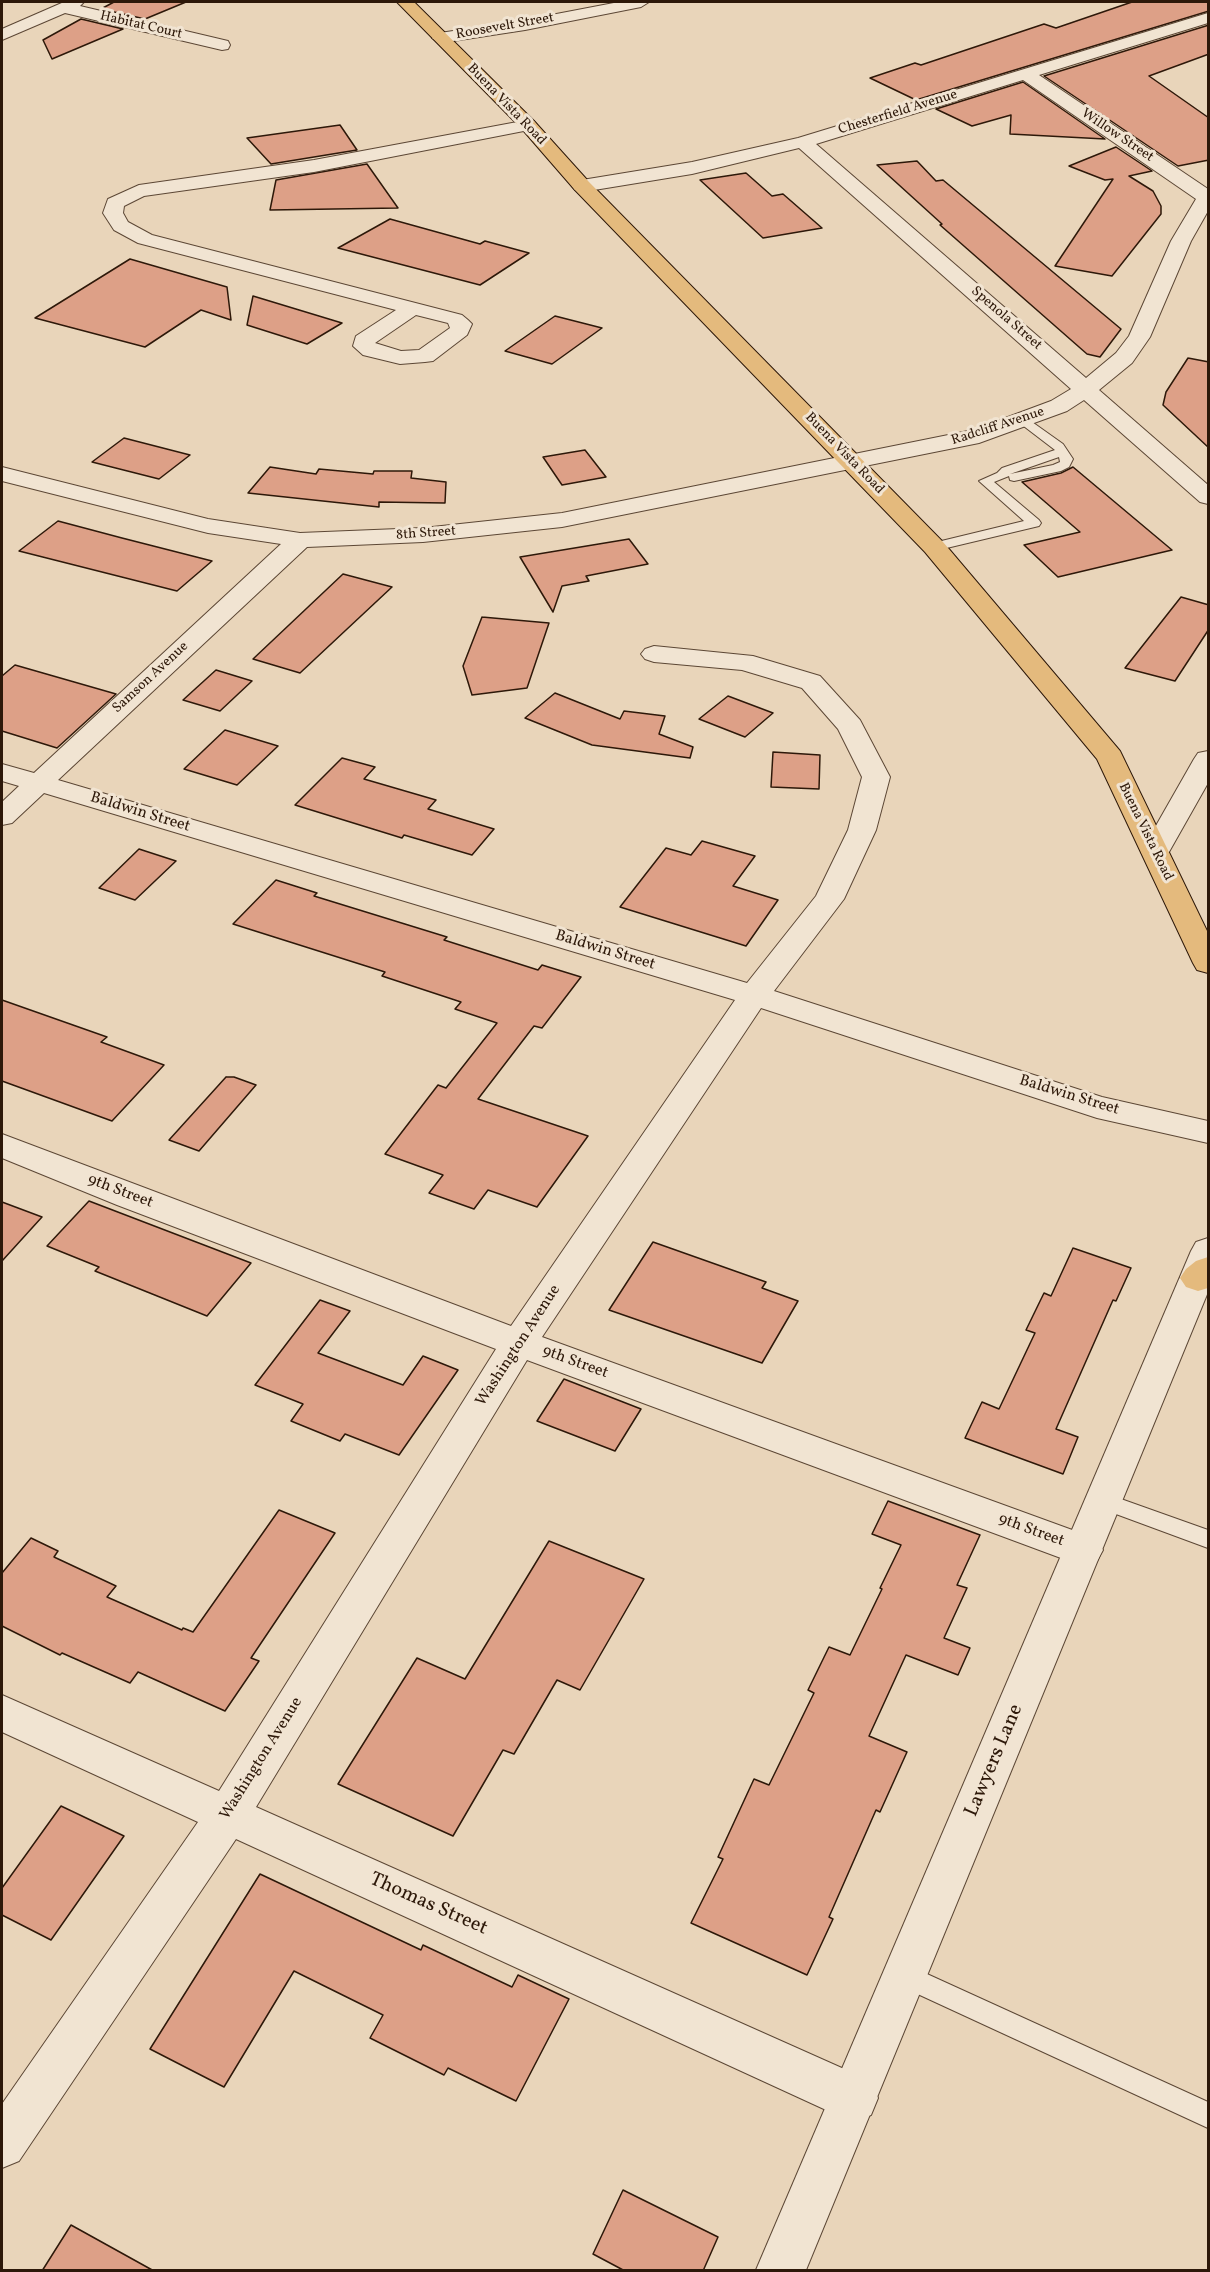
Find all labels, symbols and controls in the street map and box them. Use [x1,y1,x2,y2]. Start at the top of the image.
street label: Habitat Court [98,8,184,44]
street label: Roosevelt Street [455,10,555,44]
street label: Buena Vista Road [463,61,549,149]
street label: Chesterfield Avenue [837,87,959,139]
street label: Willow Street [1078,106,1156,166]
street label: Spenola Street [967,284,1045,354]
street label: Radcliff Avenue [949,404,1047,450]
street label: Buena Vista Road [801,410,887,498]
street label: 8th Street [396,524,456,544]
street label: Samson Avenue [110,639,192,717]
street label: Buena Vista Road [1114,780,1176,884]
street label: Baldwin Street [88,789,192,837]
street label: Baldwin Street [553,927,657,975]
street label: Baldwin Street [1017,1072,1121,1120]
street label: 9th Street [85,1171,155,1213]
street label: Washington Avenue [473,1282,565,1410]
street label: 9th Street [539,1342,611,1384]
street label: 9th Street [995,1510,1067,1552]
street label: Washington Avenue [217,1694,307,1824]
street label: Lawyers Lane [961,1701,1029,1821]
street label: Thomas Street [365,1868,491,1942]

